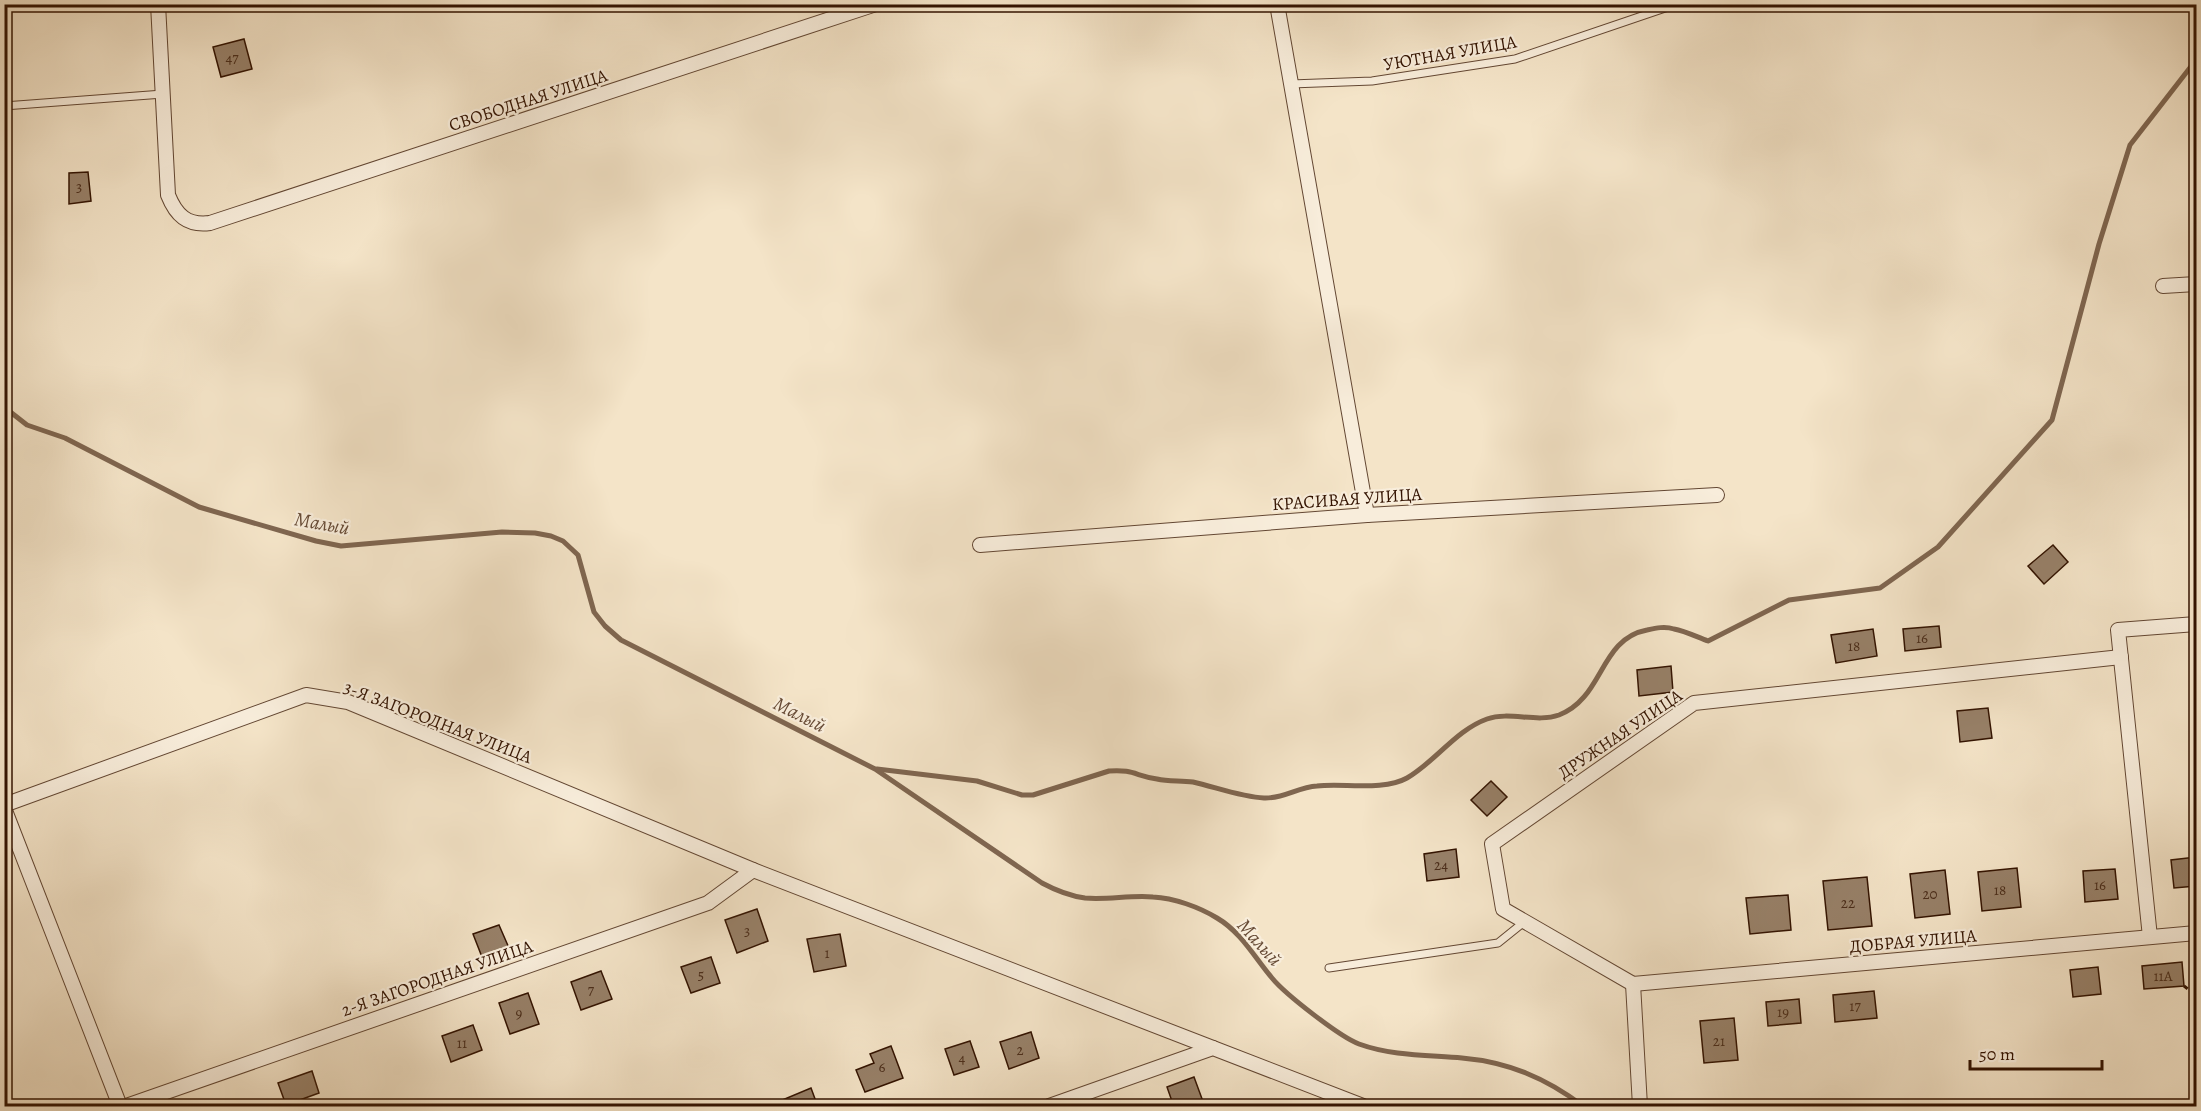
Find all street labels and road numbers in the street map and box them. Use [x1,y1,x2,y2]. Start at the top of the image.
street label: УЮТНАЯ УЛИЦА [1382,29,1519,77]
street label: СВОБОДНАЯ УЛИЦА [446,63,611,137]
street label: КРАСИВАЯ УЛИЦА [1271,482,1423,516]
street label: 3-Я ЗАГОРОДНАЯ УЛИЦА [340,675,536,769]
street label: ДРУЖНАЯ УЛИЦА [1553,683,1687,784]
street label: ДОБРАЯ УЛИЦА [1848,923,1978,959]
street label: 2-Я ЗАГОРОДНАЯ УЛИЦА [338,934,536,1022]

